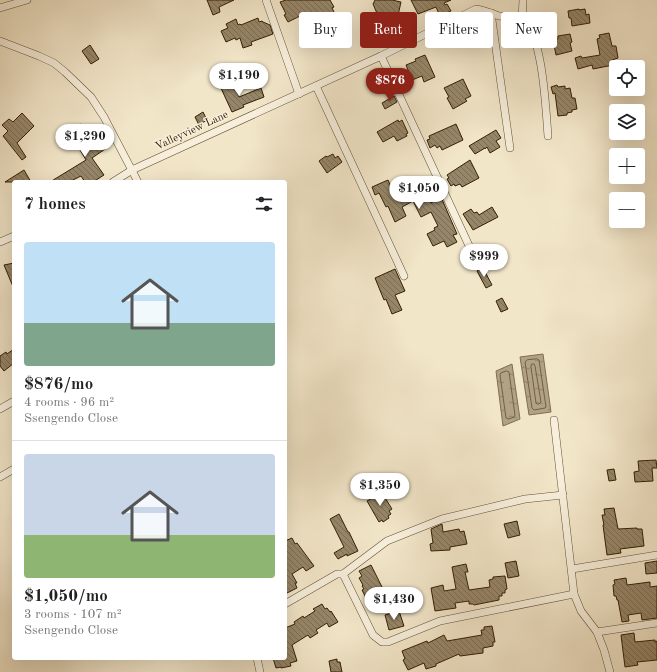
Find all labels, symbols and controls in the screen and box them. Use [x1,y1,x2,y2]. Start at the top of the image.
chip: Buy [299,12,352,48]
chip: Rent [360,12,417,48]
chip: Filters [425,12,493,48]
chip: New [501,12,557,48]
map controls [609,60,645,228]
button: locate [609,60,645,96]
pin: $1,190 [206,63,272,97]
pin: $876 [366,68,414,102]
text: $1,190 [218,69,260,82]
text: $876 [375,74,405,87]
button: layers [609,104,645,140]
street label: Valleyview Lane [154,109,230,153]
pin: $1,290 [52,124,118,158]
text: $1,290 [64,130,106,143]
button: + [609,148,645,184]
pin: $1,050 [386,176,452,210]
text: $1,050 [398,182,440,195]
button: − [609,192,645,228]
icon: filters [253,193,275,215]
text: 7 homes [24,196,86,213]
pin: $999 [460,244,508,278]
text: $999 [469,250,499,263]
icon: home [114,268,186,340]
text: $876/mo [24,376,93,393]
text: 4 rooms · 96 m² [24,396,114,409]
text: Ssengendo Close [24,412,118,425]
pin: $1,350 [347,473,413,507]
text: $1,350 [359,479,401,492]
icon: home [114,480,186,552]
pin: $1,430 [361,587,427,621]
text: $1,050/mo [24,588,108,605]
text: $1,430 [373,593,415,606]
text: 3 rooms · 107 m² [24,608,122,621]
text: Ssengendo Close [24,624,118,637]

